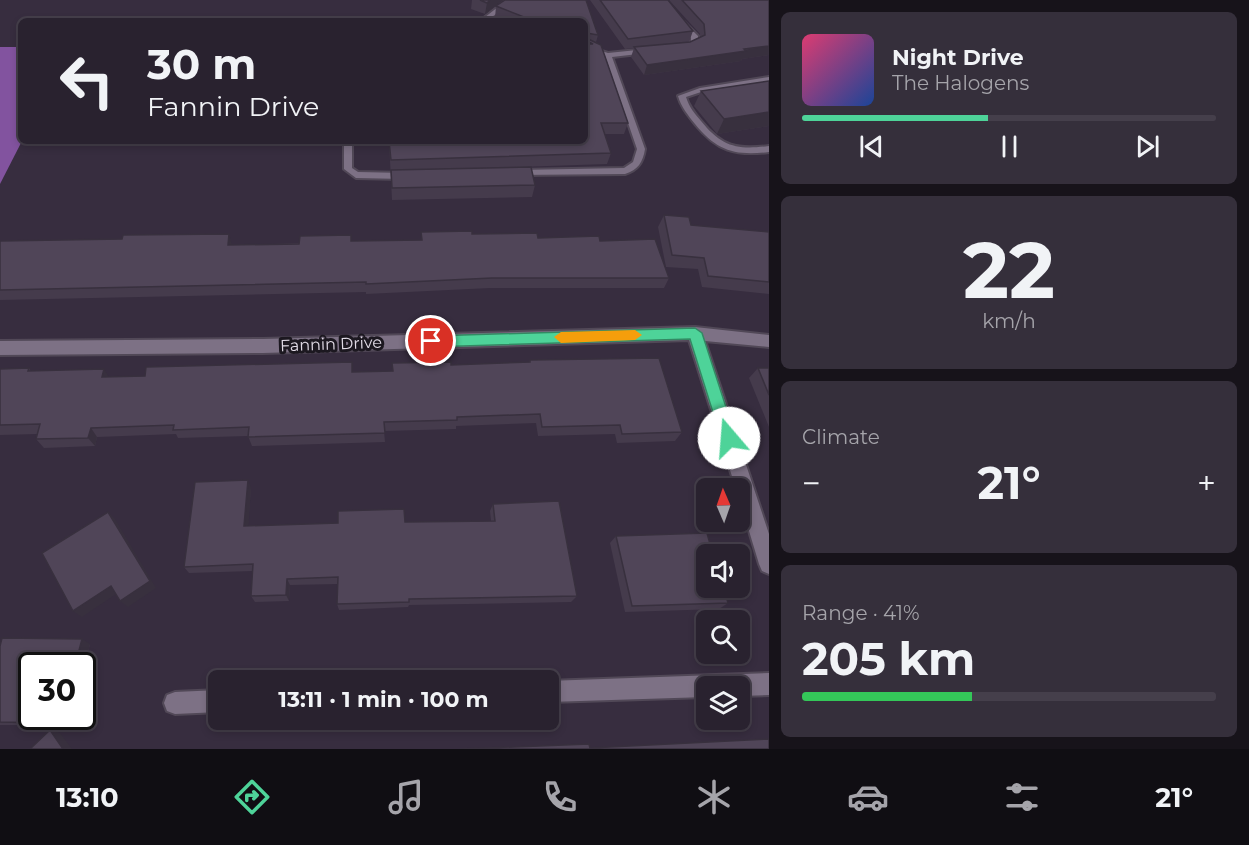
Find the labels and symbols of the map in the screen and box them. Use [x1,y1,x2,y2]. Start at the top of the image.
pin [405,315,456,366]
street label: Fannin Drive [280,333,382,355]
position arrow [697,406,761,470]
north arrow [696,478,750,532]
speed limit sign: 30 [18,652,96,730]

